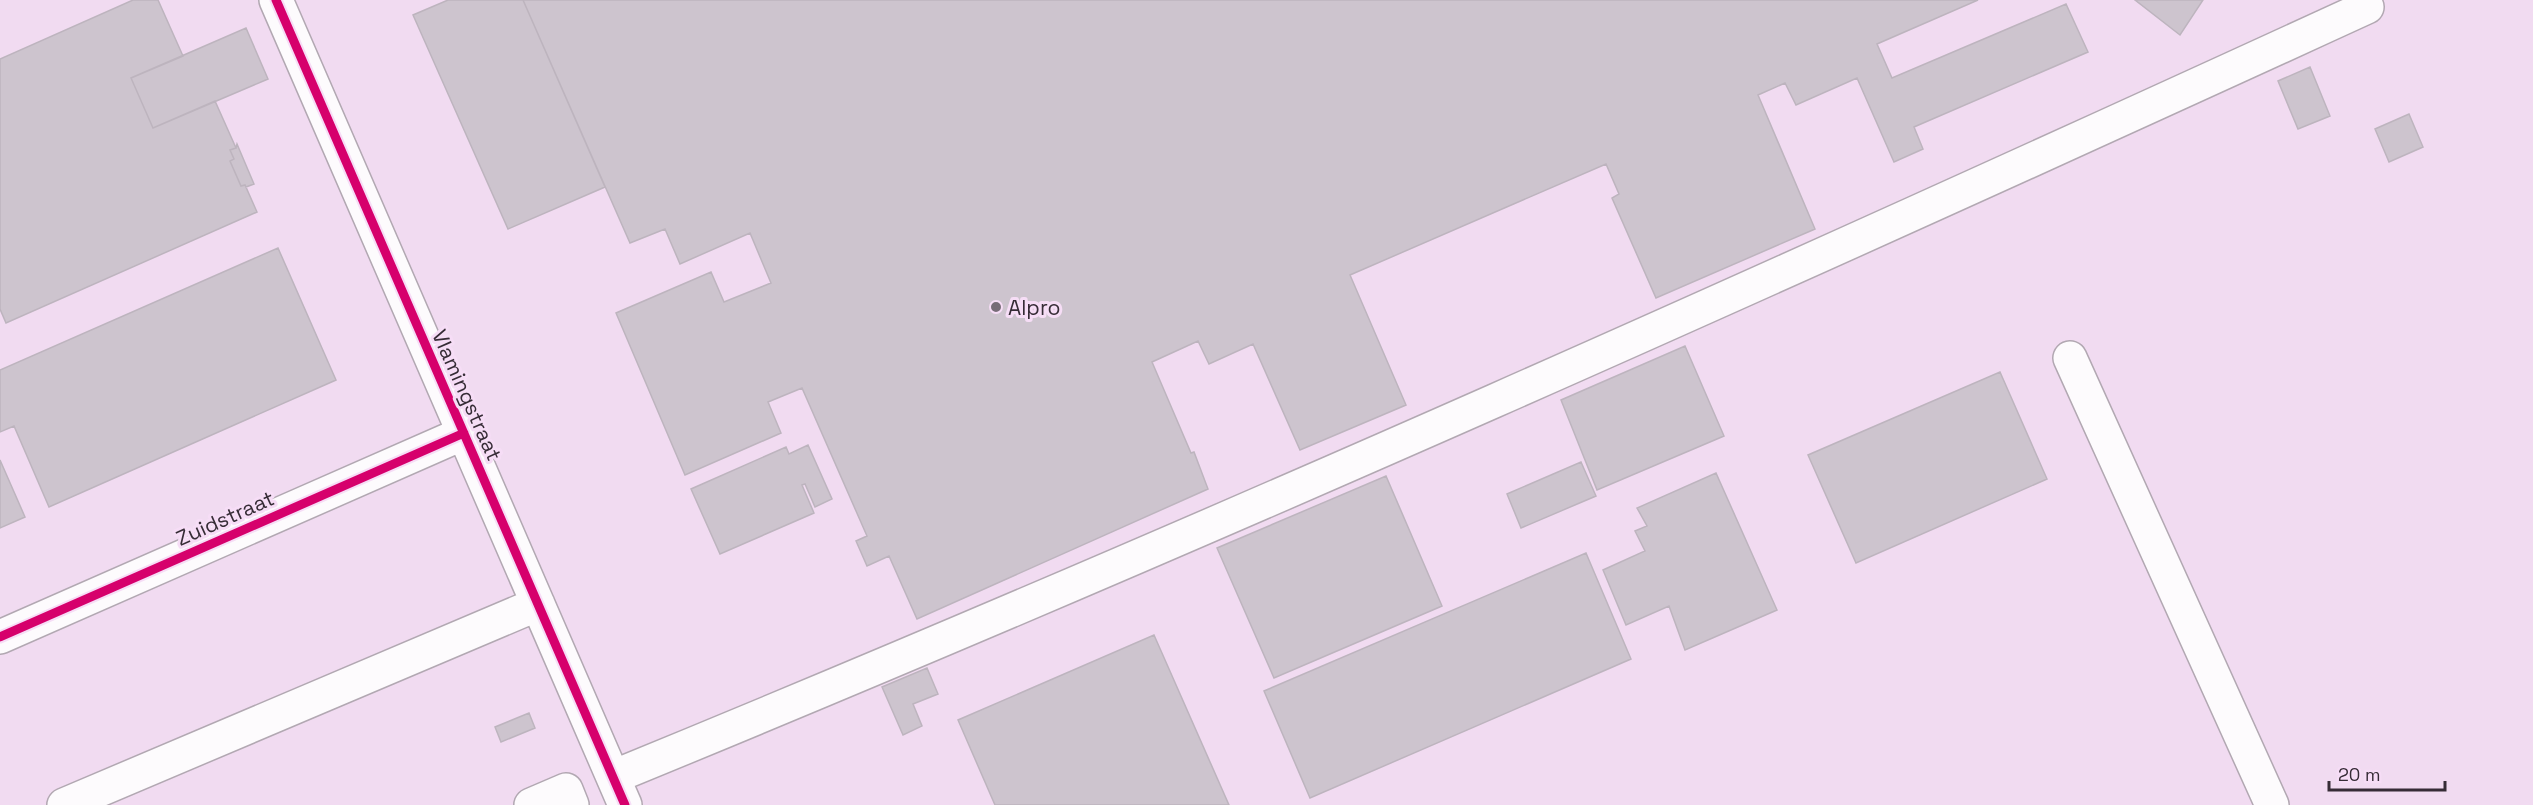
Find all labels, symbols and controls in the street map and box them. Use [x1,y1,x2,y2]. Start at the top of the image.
place label: Alpro [1008,294,1060,321]
marker: Alpro [989,300,1003,314]
street label: Vlamingstraat [426,325,508,465]
street label: Zuidstraat [172,484,278,552]
scale bar [2329,754,2444,792]
text: 20 m [2338,763,2381,786]

